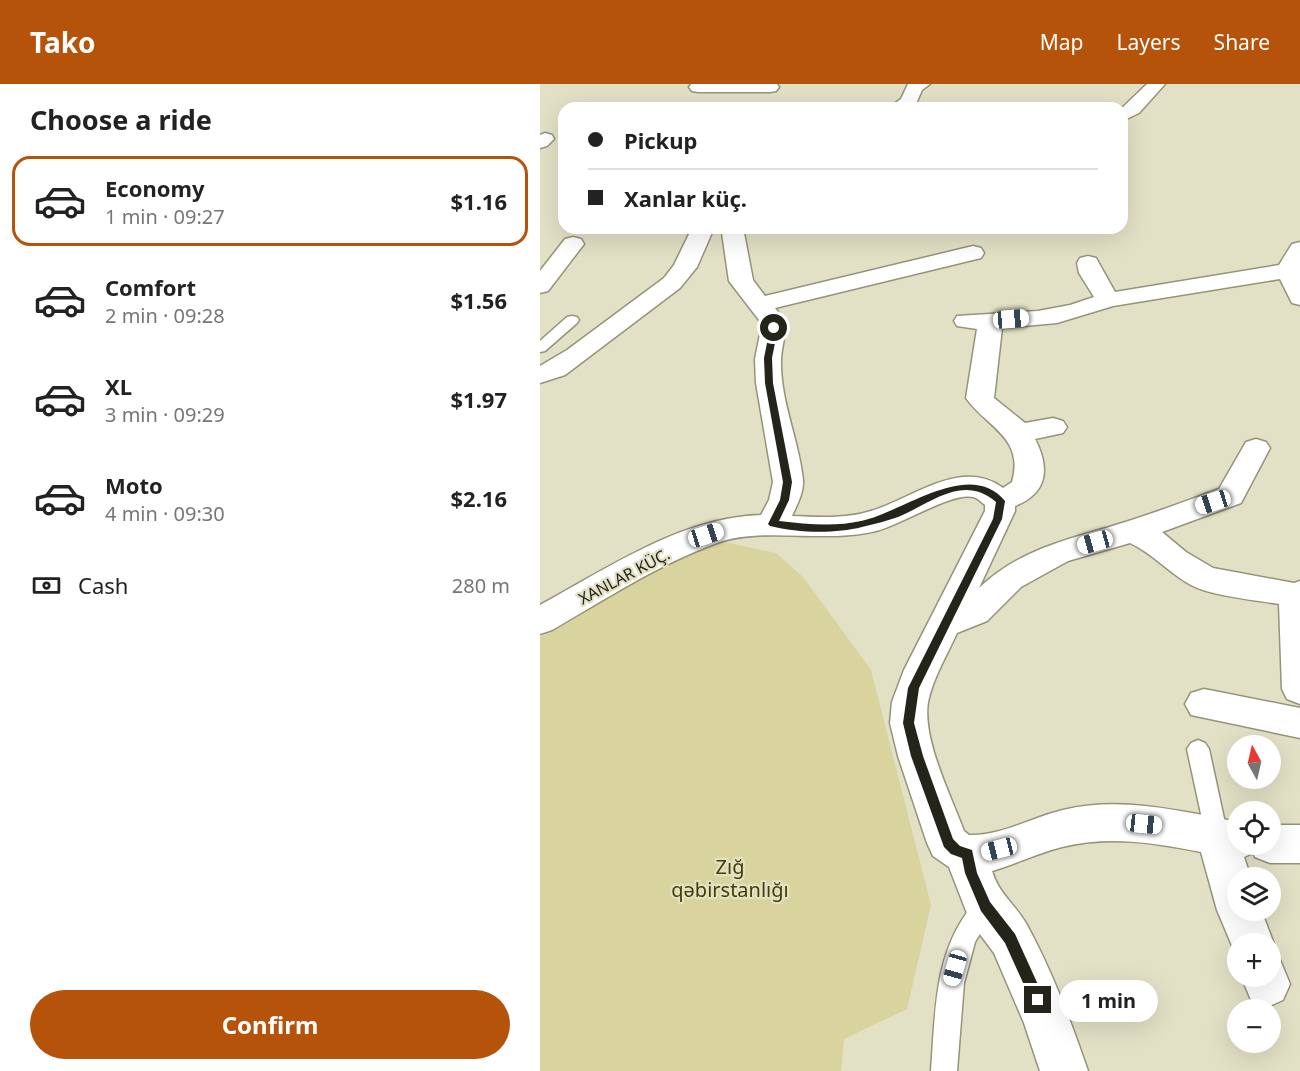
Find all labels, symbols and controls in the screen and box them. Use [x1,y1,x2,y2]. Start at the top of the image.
text: Tako [30,23,96,61]
text: Map [1040,28,1084,56]
text: Layers [1117,28,1181,56]
text: Share [1214,28,1270,56]
text: Choose a ride [30,101,212,138]
text: Pickup [624,125,697,155]
text: Economy [105,173,204,203]
icon: car [33,174,87,228]
text: Xanlar küç. [624,183,747,213]
text: $1.16 [450,186,507,216]
text: 1 min · 09:27 [105,203,225,230]
text: Comfort [105,272,196,302]
icon: car [33,273,87,327]
text: $1.56 [450,285,507,315]
text: 2 min · 09:28 [105,302,225,329]
car [992,308,1030,330]
route start [760,314,787,341]
text: XL [105,371,132,401]
icon: car [33,372,87,426]
text: $1.97 [450,384,507,414]
text: 3 min · 09:29 [105,401,225,428]
text: Moto [105,470,163,500]
icon: car [33,471,87,525]
text: $2.16 [450,483,507,513]
car [1193,488,1233,516]
text: 4 min · 09:30 [105,500,225,527]
car [686,521,726,549]
car [1075,528,1115,556]
street label: XANLAR KÜÇ. [574,543,674,609]
icon: cash [30,569,63,602]
text: Cash [78,570,128,600]
text: 280 m [452,572,510,599]
north arrow [1227,735,1281,789]
map controls [1227,735,1281,1053]
button: locate [1227,801,1281,855]
car [1125,813,1163,835]
car [979,836,1019,862]
park label: Zığ qəbirstanlığı [671,853,789,903]
button: layers [1227,867,1281,921]
button: + [1227,933,1281,987]
car [941,948,969,988]
callout: 1 min [1059,979,1158,1021]
route end [1024,986,1051,1013]
text: 1 min [1081,987,1136,1014]
button: Confirm [30,990,510,1059]
button: − [1227,999,1281,1053]

